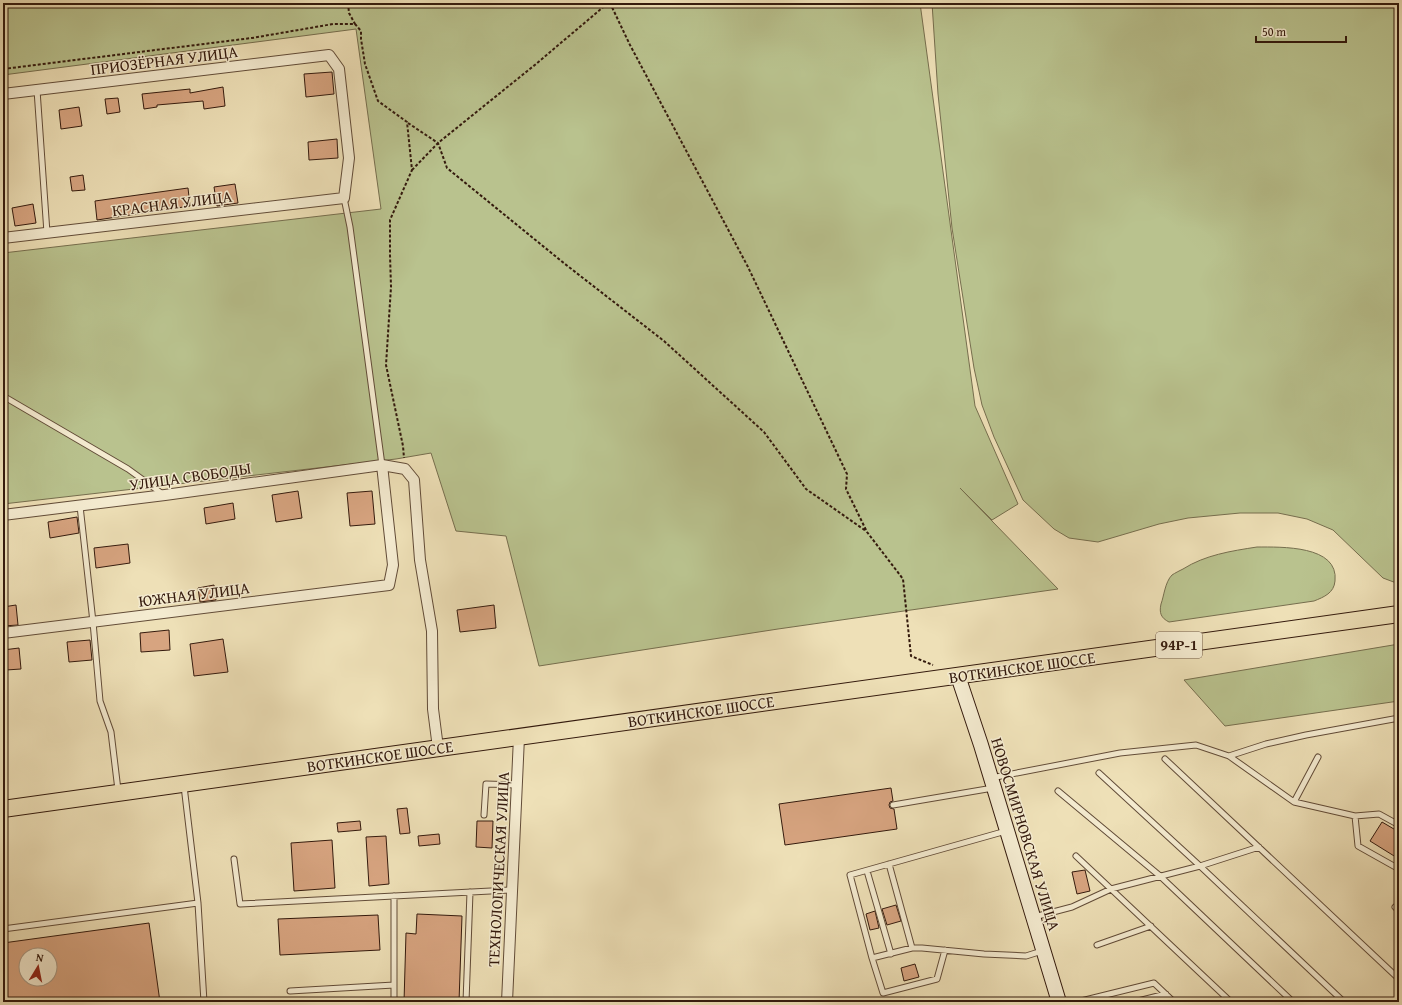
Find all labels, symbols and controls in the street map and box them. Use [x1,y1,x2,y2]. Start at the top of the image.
scale bar [1256,18,1346,44]
text: 50 m [1262,23,1286,40]
street label: ПРИОЗЁРНАЯ УЛИЦА [89,39,239,81]
street label: КРАСНАЯ УЛИЦА [111,184,234,222]
street label: УЛИЦА СВОБОДЫ [127,456,253,496]
street label: ЮЖНАЯ УЛИЦА [137,575,251,613]
road number: 94Р-1 [1156,632,1202,658]
street label: ВОТКИНСКОЕ ШОССЕ [947,645,1097,689]
street label: ВОТКИНСКОЕ ШОССЕ [626,689,776,733]
street label: ВОТКИНСКОЕ ШОССЕ [305,734,455,778]
street label: НОВОСМИРНОВСКАЯ УЛИЦА [985,734,1067,934]
street label: ТЕХНОЛОГИЧЕСКАЯ УЛИЦА [481,770,515,967]
north arrow [18,947,58,987]
text: N [35,949,45,966]

